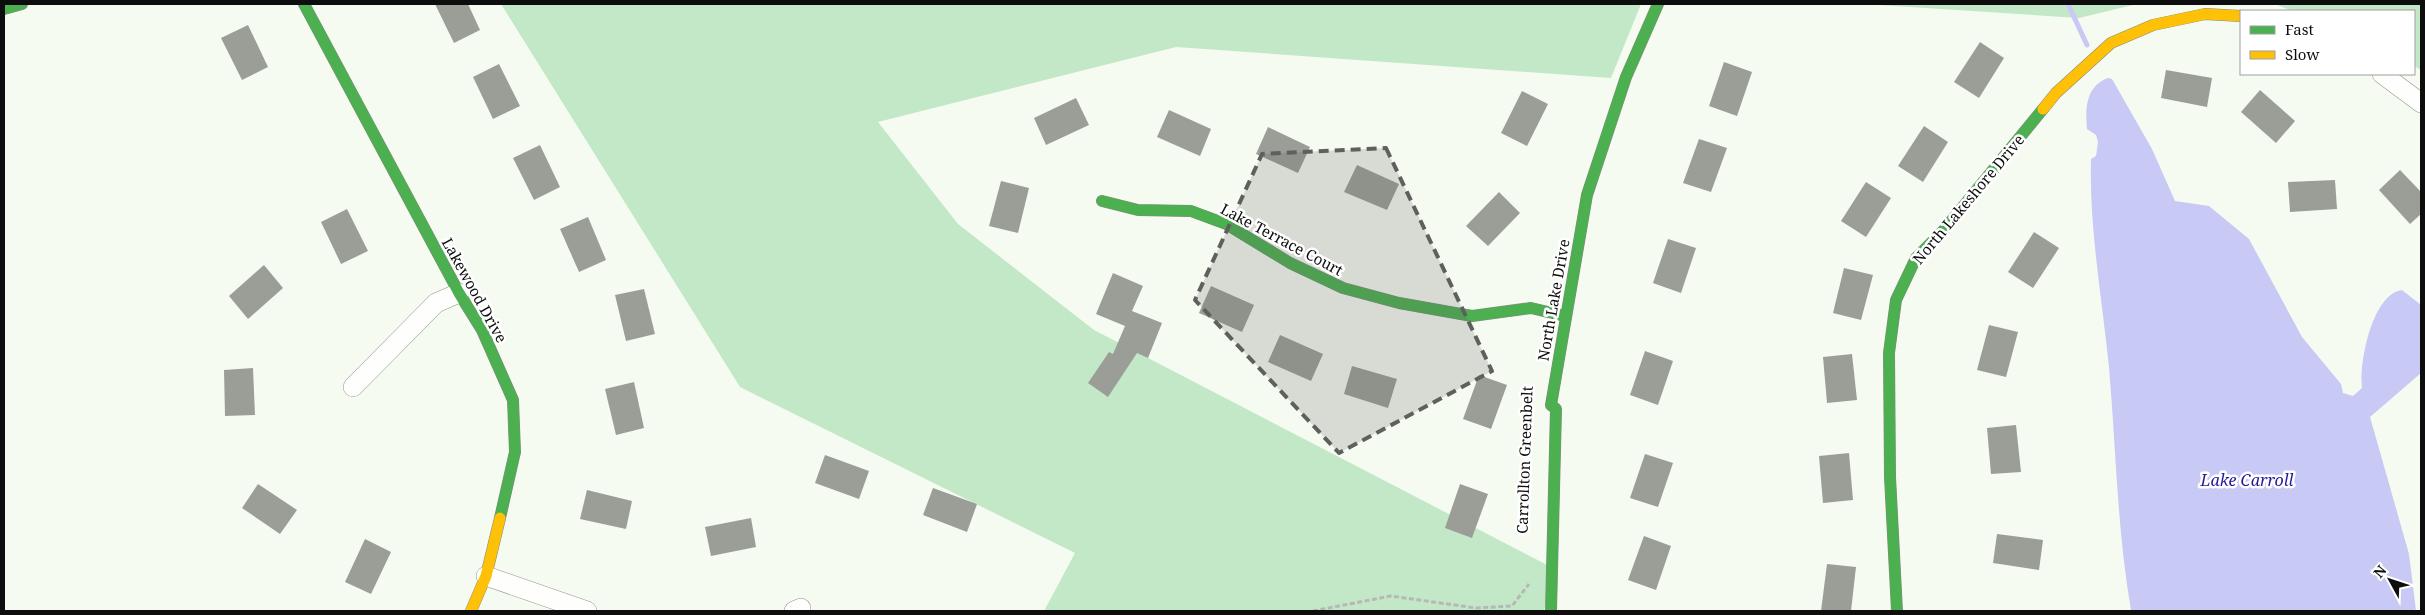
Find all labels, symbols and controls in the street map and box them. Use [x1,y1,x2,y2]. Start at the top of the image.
legend [2240,10,2415,75]
text: Fast [2285,19,2314,39]
text: Slow [2285,44,2319,64]
street label: North Lakeshore Drive [1908,130,2028,268]
street label: Lake Terrace Court [1217,198,1347,280]
street label: Lakewood Drive [438,234,512,346]
street label: North Lake Drive [1532,237,1574,363]
street label: Carrollton Greenbelt [1511,386,1537,534]
water label: Lake Carroll [2200,469,2294,491]
north arrow [2365,555,2415,605]
text: N [2369,561,2390,582]

